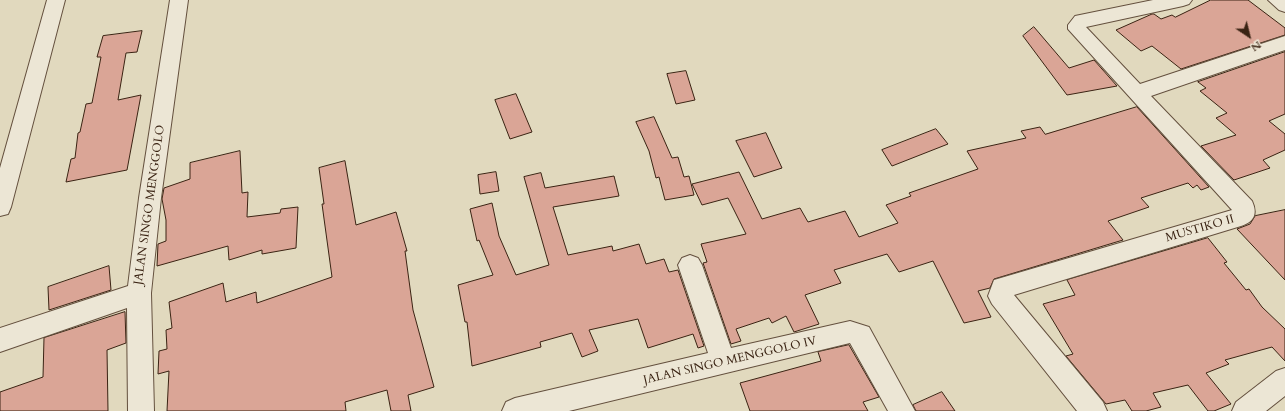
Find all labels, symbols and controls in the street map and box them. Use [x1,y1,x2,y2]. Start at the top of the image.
north arrow [1229,16,1269,56]
text: N [1248,37,1264,55]
street label: JALAN SINGO MENGGOLO [132,124,168,286]
street label: MUSTIKO II [1164,212,1236,246]
street label: JALAN SINGO MENGGOLO IV [642,334,818,388]

